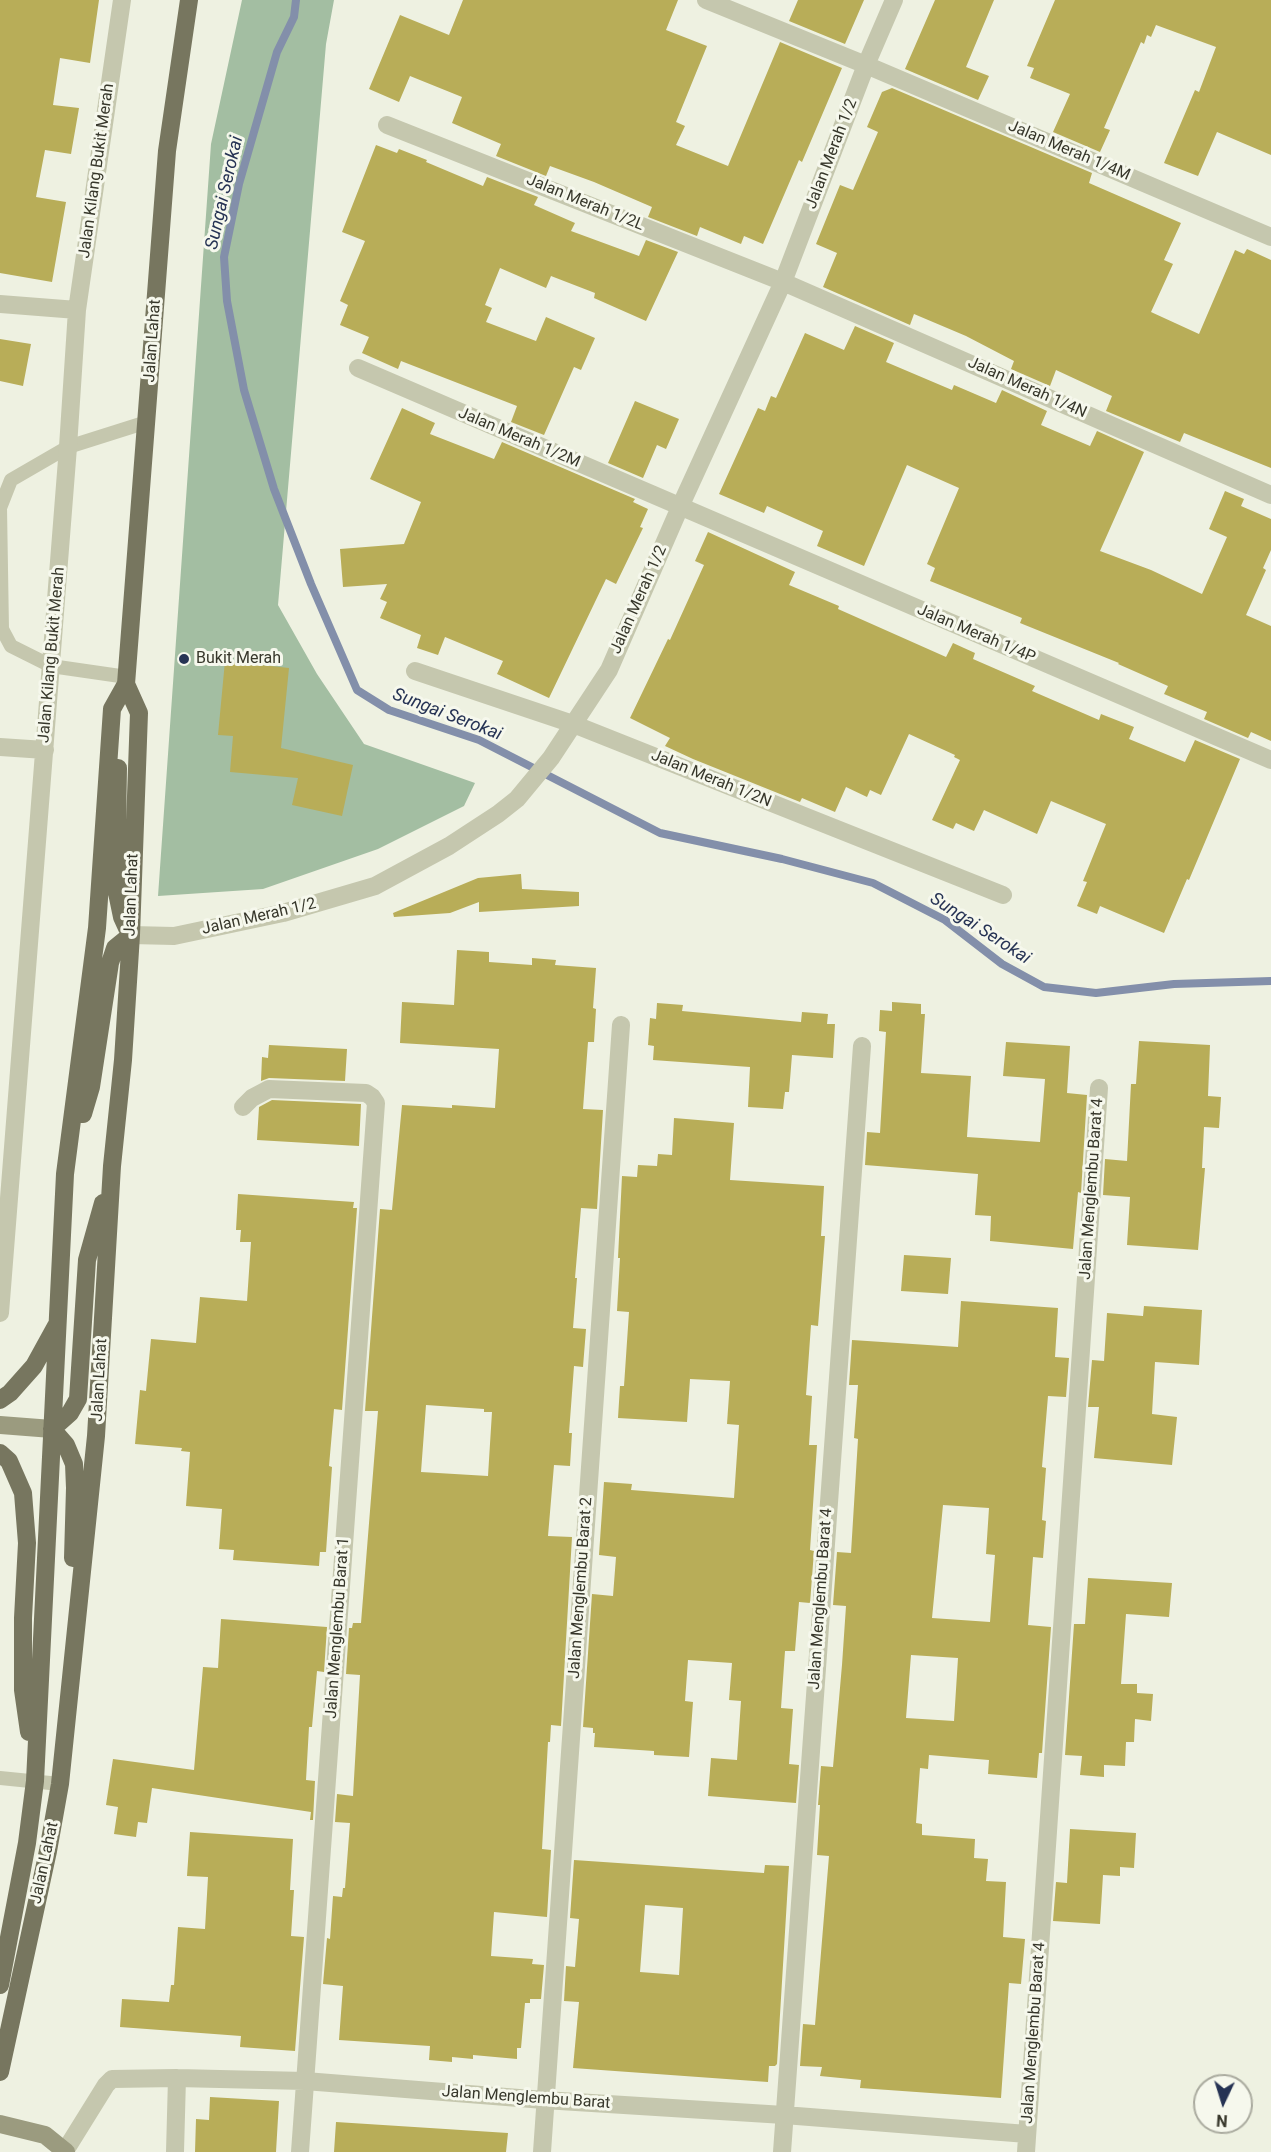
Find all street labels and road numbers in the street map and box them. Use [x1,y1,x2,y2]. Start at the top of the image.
street label: Jalan Kilang Bukit Merah [75,82,119,260]
street label: Jalan Merah 1/2 [802,96,862,212]
street label: Jalan Merah 1/4M [1005,117,1133,185]
street label: Jalan Merah 1/2L [523,171,647,235]
street label: Jalan Lahat [141,299,165,383]
street label: Jalan Merah 1/4N [965,353,1089,423]
street label: Jalan Merah 1/2M [455,404,583,472]
street label: Jalan Merah 1/2 [607,543,671,657]
street label: Jalan Kilang Bukit Merah [35,566,69,744]
street label: Jalan Merah 1/4P [914,600,1038,668]
street label: Jalan Merah 1/2N [648,746,774,812]
street label: Jalan Lahat [121,853,143,937]
street label: Jalan Merah 1/2 [200,895,318,939]
street label: Jalan Menglembu Barat 4 [1076,1098,1108,1280]
street label: Jalan Lahat [88,1338,112,1422]
street label: Jalan Menglembu Barat 2 [565,1497,597,1679]
street label: Jalan Menglembu Barat 4 [805,1508,837,1690]
street label: Jalan Menglembu Barat 1 [322,1537,354,1719]
street label: Jalan Lahat [27,1820,63,1906]
street label: Jalan Menglembu Barat 4 [1018,1942,1050,2124]
street label: Jalan Menglembu Barat [441,2083,611,2113]

